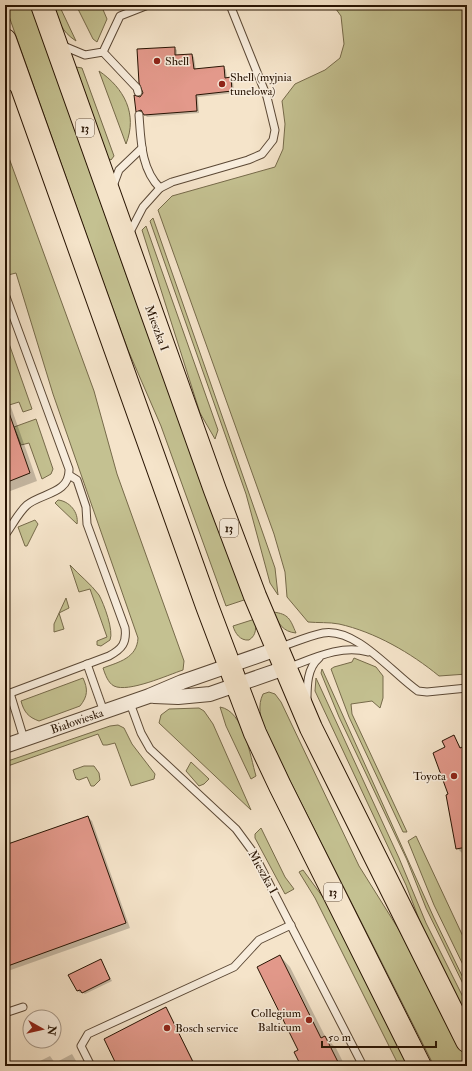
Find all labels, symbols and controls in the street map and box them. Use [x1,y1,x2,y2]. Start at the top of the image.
place label: Shell [165,54,189,69]
marker: Shell [152,56,162,66]
place label: Shell (myjnia tunelowa) [230,70,293,99]
marker: Shell (myjnia tunelowa) [217,79,227,89]
road number: 13 [76,119,94,137]
street label: Mieszka I [141,303,172,353]
road number: 13 [220,519,238,537]
street label: Białowieska [49,705,107,738]
place label: Toyota [413,769,447,784]
marker: Toyota [449,771,459,781]
street label: Mieszka I [244,848,281,897]
road number: 13 [324,883,342,901]
place label: Collegium Balticum [251,1006,302,1035]
north arrow [22,1009,62,1049]
marker: Collegium Balticum [304,1015,314,1025]
place label: Bosch service [175,1021,238,1036]
marker: Bosch service [162,1023,172,1033]
scale bar [322,1023,436,1049]
text: N [44,1024,59,1037]
text: 50 m [328,1030,352,1045]

